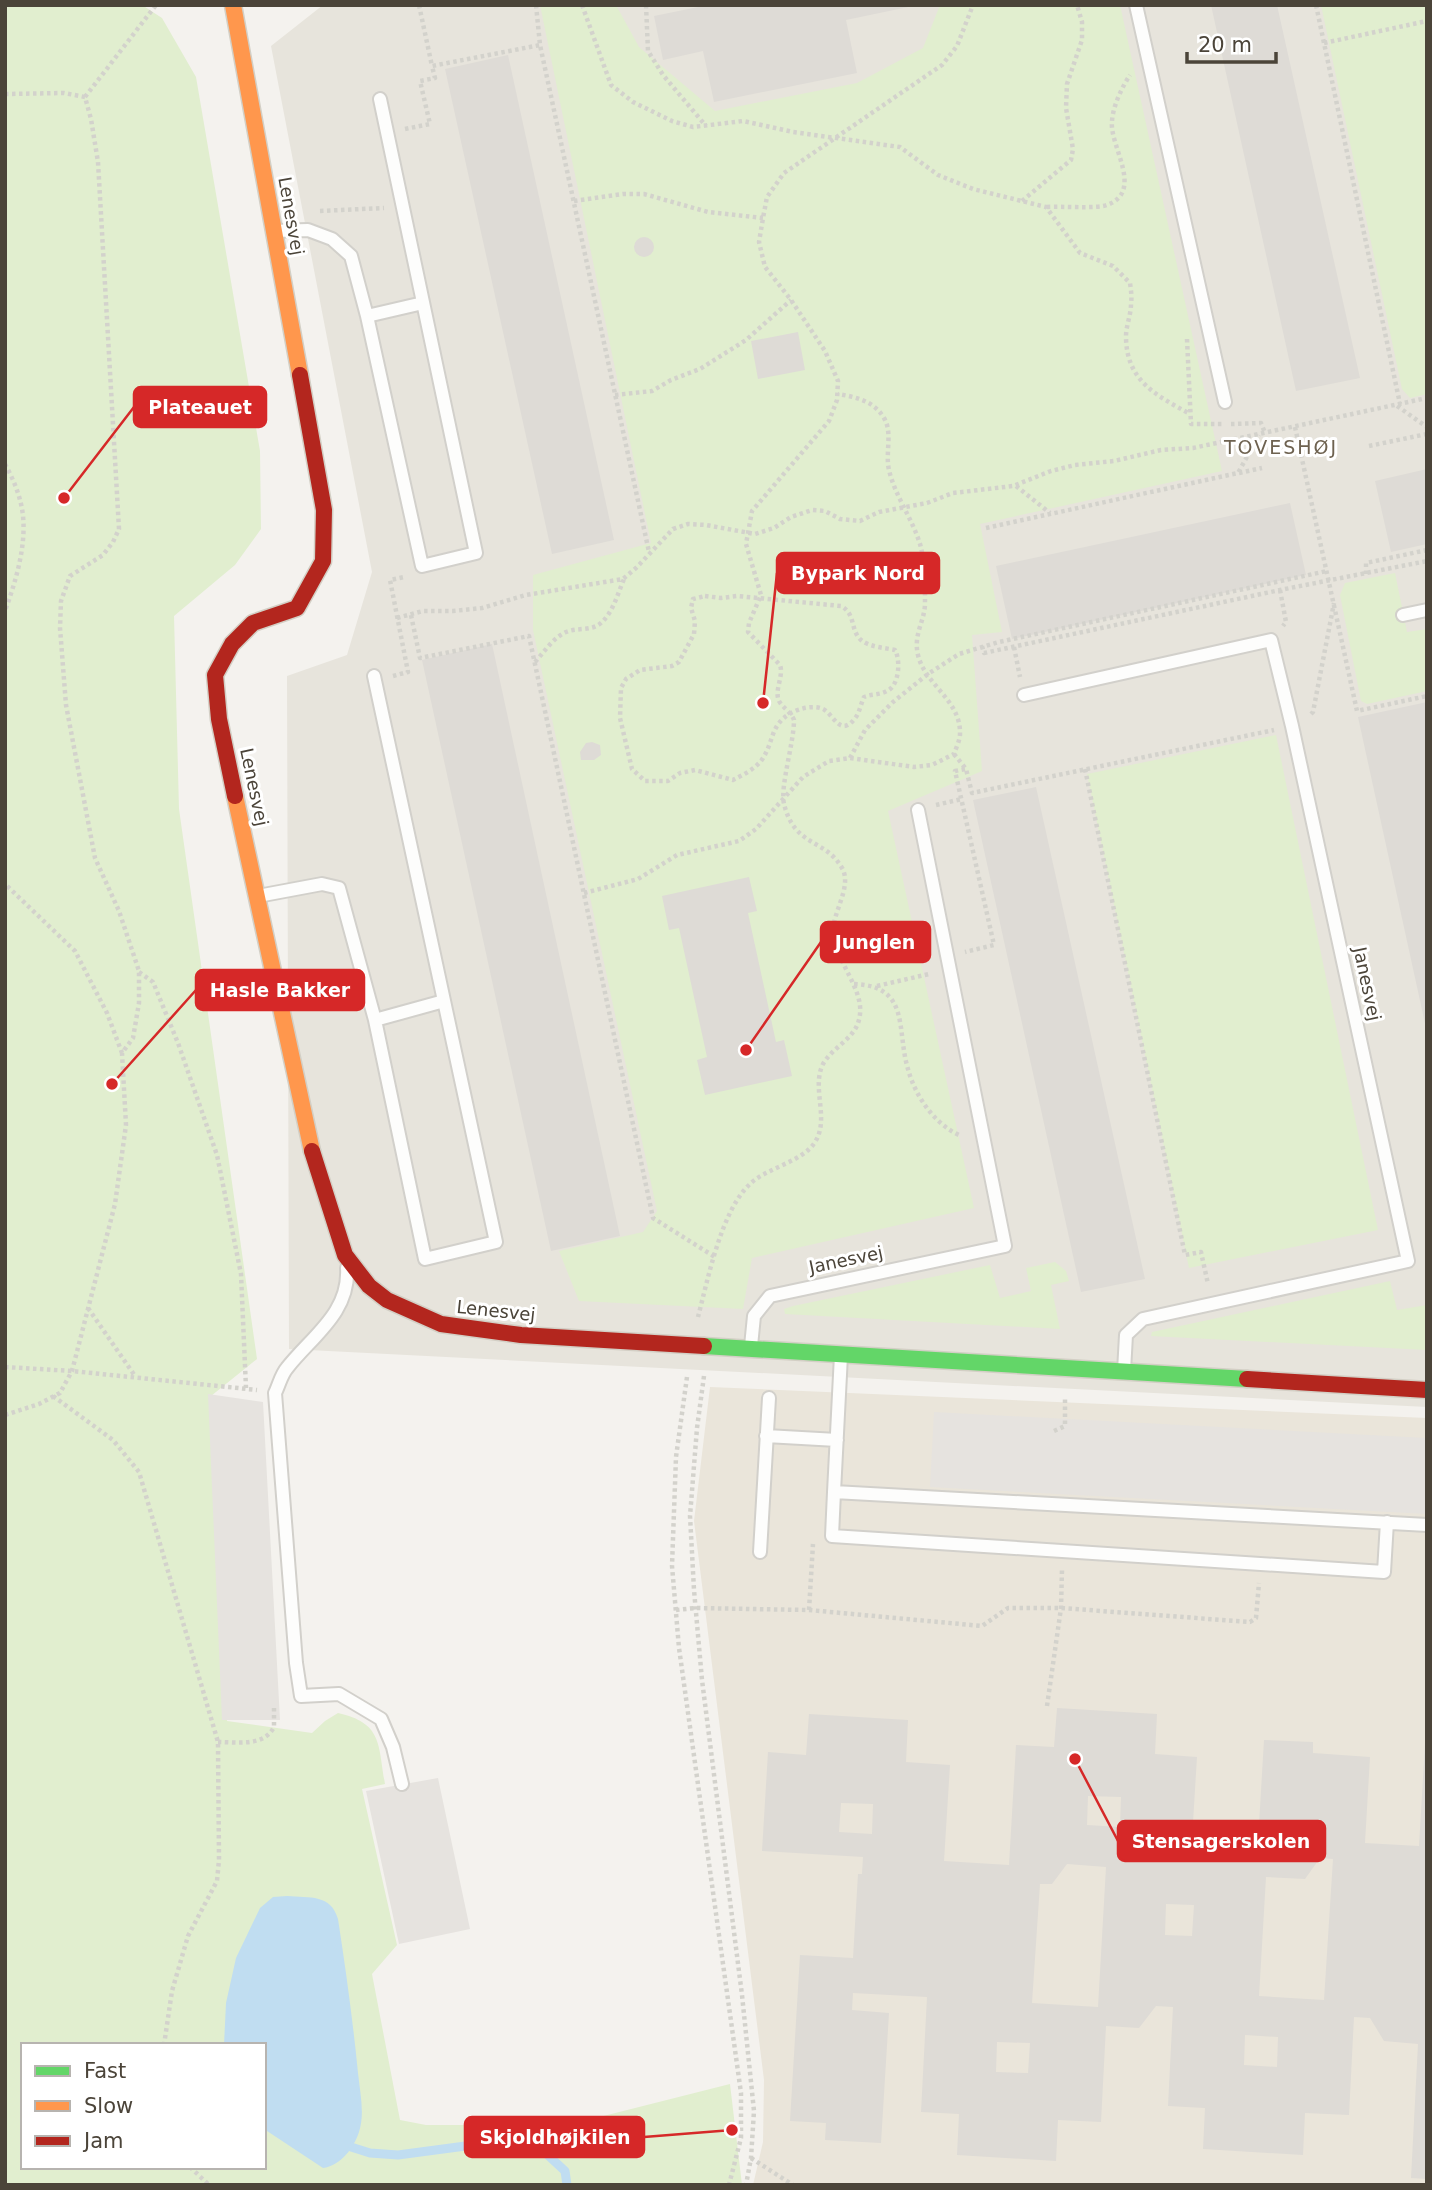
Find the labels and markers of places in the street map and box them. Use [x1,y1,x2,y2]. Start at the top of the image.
callout: Plateauet [134,387,266,427]
callout: Bypark Nord [777,553,939,593]
callout: Junglen [821,922,930,962]
callout: Hasle Bakker [196,970,364,1010]
callout: Stensagerskolen [1118,1821,1325,1861]
callout: Skjoldhøjkilen [465,2117,644,2157]

